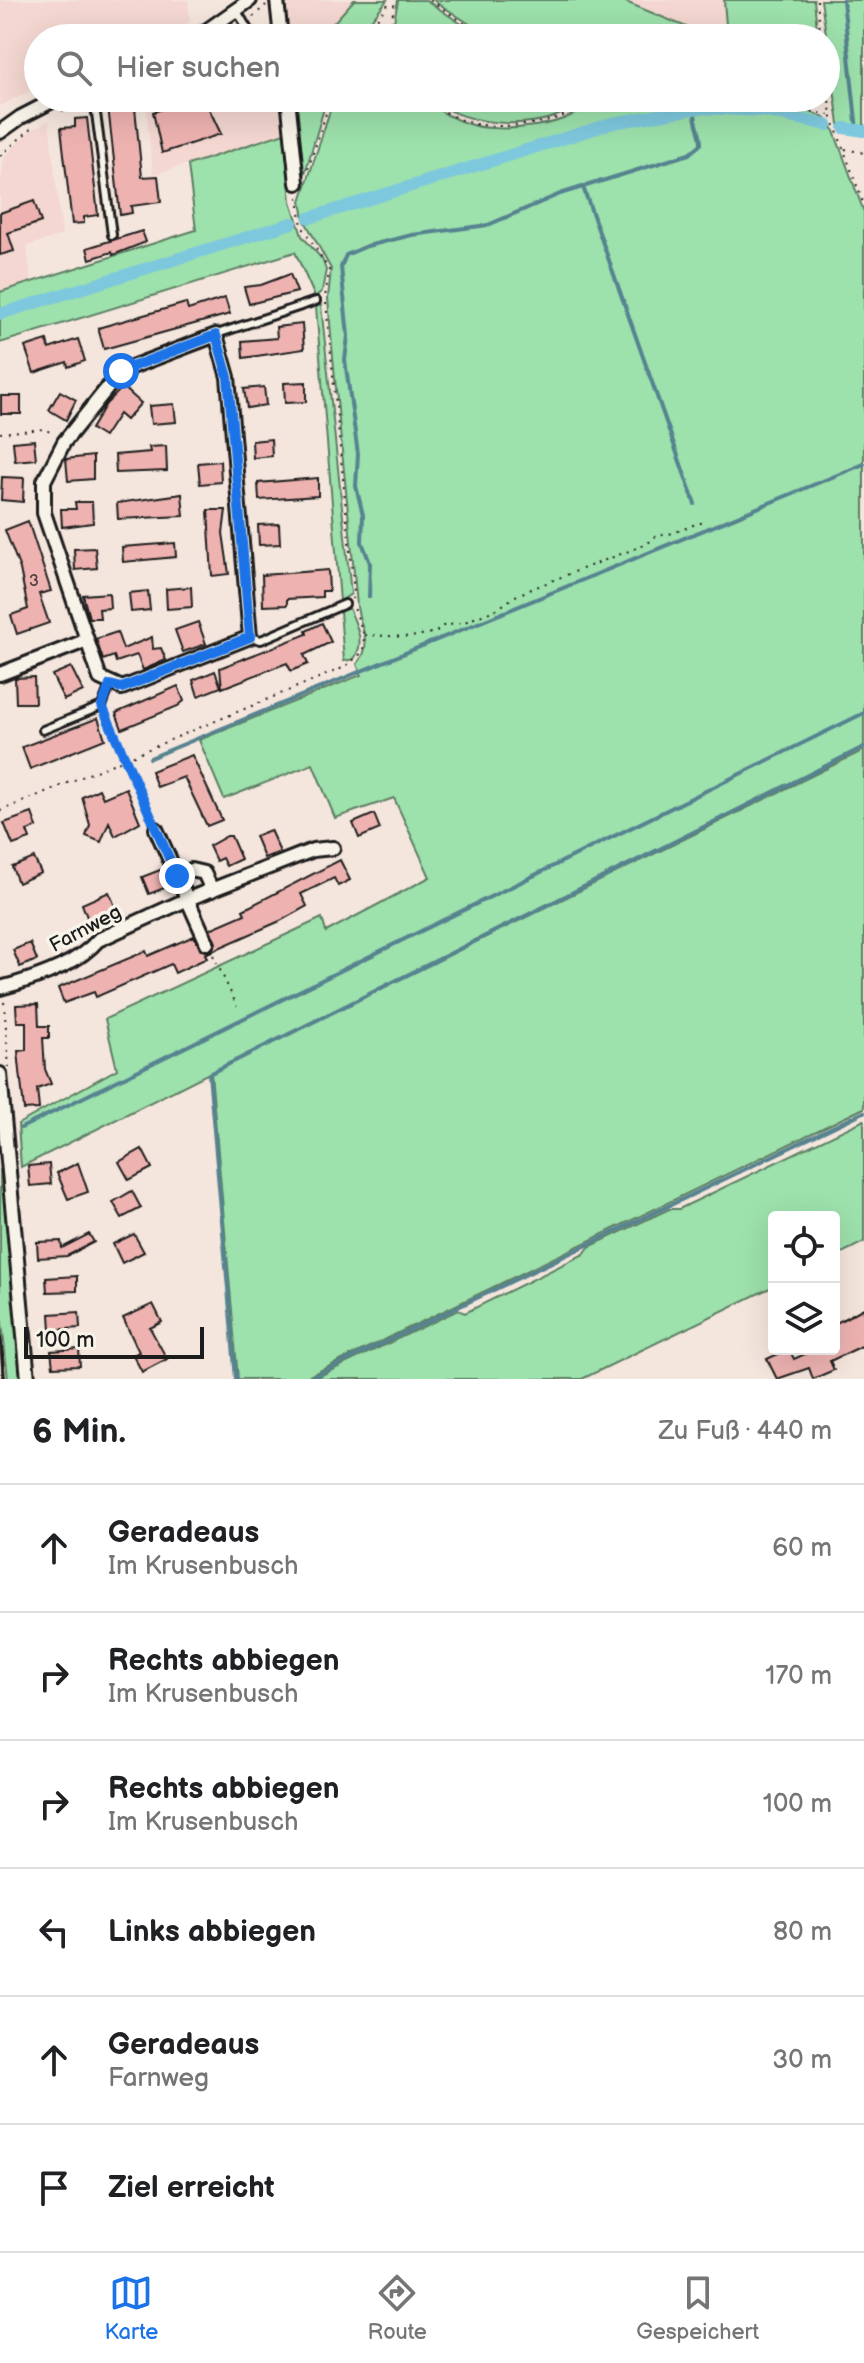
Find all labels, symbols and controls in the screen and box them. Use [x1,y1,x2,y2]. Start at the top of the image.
search box [24,24,840,112]
icon: search [52,46,96,90]
text: Hier suchen [116,50,281,86]
route start [103,353,139,389]
house number: 3 [29,572,39,591]
route end [159,858,195,894]
street label: Farnweg [46,900,125,958]
map controls [768,1211,840,1355]
button: locate [768,1211,840,1283]
button: layers [768,1283,840,1355]
scale bar [24,1323,204,1359]
text: 100 m [36,1327,95,1354]
text: 6 Min. [32,1411,126,1452]
text: Zu Fuß · 440 m [658,1416,832,1447]
text: Geradeaus [108,1515,259,1551]
icon: ahead [32,1526,76,1570]
text: 60 m [772,1533,832,1564]
text: Im Krusenbusch [108,1551,298,1582]
text: Rechts abbiegen [108,1643,340,1679]
icon: right [32,1654,76,1698]
text: 170 m [765,1661,832,1692]
text: Im Krusenbusch [108,1679,298,1710]
text: Rechts abbiegen [108,1771,340,1807]
icon: right [32,1782,76,1826]
text: 100 m [763,1789,832,1820]
text: Im Krusenbusch [108,1807,298,1838]
icon: left [32,1910,76,1954]
text: Links abbiegen [108,1914,316,1950]
text: 80 m [773,1917,832,1948]
text: Geradeaus [108,2027,259,2063]
icon: ahead [32,2038,76,2082]
text: 30 m [772,2045,832,2076]
text: Farnweg [108,2063,209,2094]
icon: arrive [32,2166,76,2210]
text: Ziel erreicht [108,2170,275,2206]
tab: Karte [105,2271,158,2346]
tab: Route [368,2271,427,2346]
tab: Gespeichert [636,2271,759,2346]

